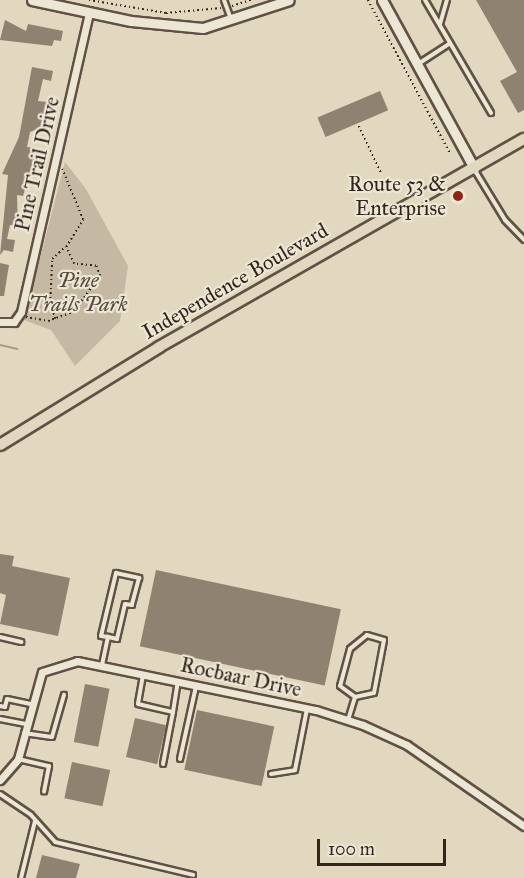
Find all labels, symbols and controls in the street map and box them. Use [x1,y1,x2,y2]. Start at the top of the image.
street label: Pine Trail Drive [9,94,65,234]
place label: Route 53 & Enterprise [348,171,446,221]
marker: Route 53 & Enterprise [451,189,465,203]
street label: Independence Boulevard [138,218,332,344]
park label: Pine Trails Park [28,267,128,317]
street label: Rocbaar Drive [178,652,304,702]
scale bar [320,827,449,865]
text: 100 m [328,838,375,860]

